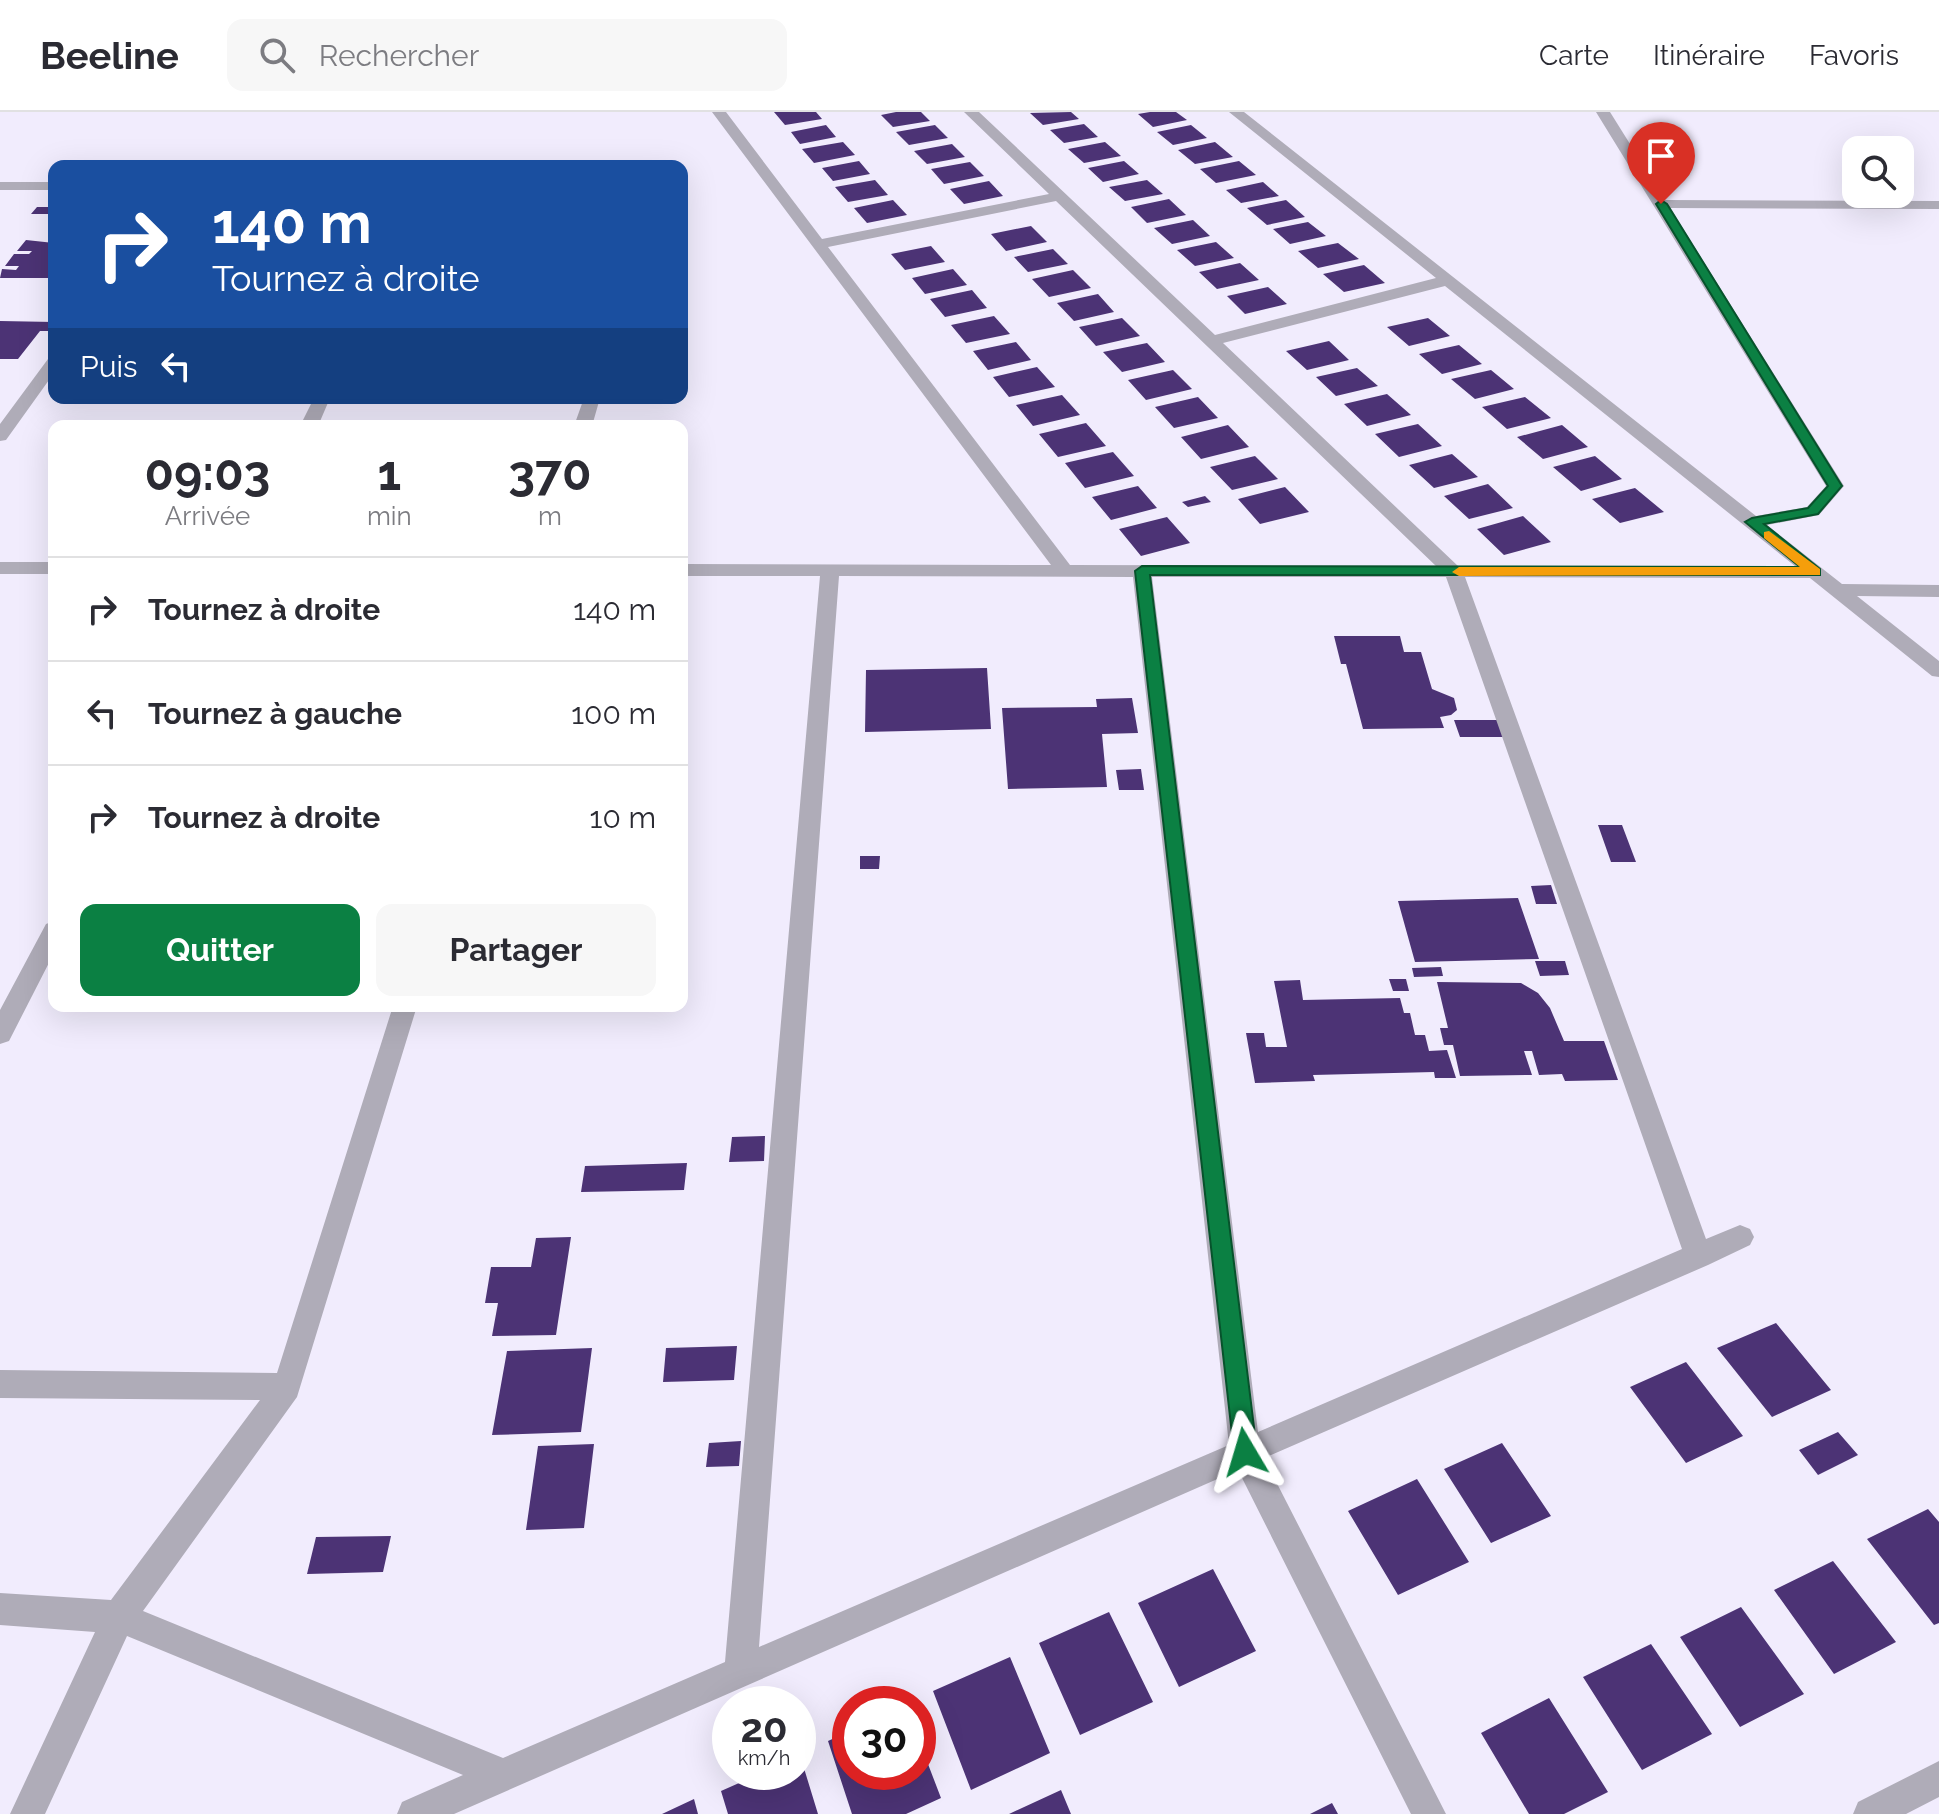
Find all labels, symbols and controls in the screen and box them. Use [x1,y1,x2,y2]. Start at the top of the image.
search box [227,19,787,91]
text: Beeline [40,33,179,78]
icon: search [255,33,299,77]
text: Rechercher [319,38,479,73]
text: Carte [1539,39,1609,72]
text: Itinéraire [1653,39,1765,72]
text: Favoris [1809,39,1899,72]
pin [1627,122,1695,204]
icon: arrive [1639,134,1683,178]
map controls [1842,136,1914,208]
button: search [1842,136,1914,208]
text: 140 m [212,190,372,256]
icon: right [80,192,184,296]
text: Tournez à droite [212,257,480,299]
icon: left [154,344,198,388]
text: Puis [80,349,138,384]
text: 09:03 [145,445,270,501]
text: 1 [377,445,401,501]
text: 370 [508,445,591,501]
text: Arrivée [165,501,250,531]
text: min [367,501,412,531]
text: m [538,501,562,531]
icon: right [80,587,124,631]
text: Tournez à droite [148,592,380,627]
text: 140 m [573,592,656,627]
icon: left [80,691,124,735]
text: Tournez à gauche [148,696,402,731]
text: 100 m [571,696,656,731]
icon: right [80,795,124,839]
text: Tournez à droite [148,800,380,835]
text: 10 m [590,800,656,835]
button: Quitter [80,904,360,996]
button: Partager [376,904,656,996]
position arrow [1203,1410,1287,1494]
speed limit sign: 30 [832,1686,936,1790]
text: 20 [740,1704,788,1751]
text: km/h [738,1746,790,1770]

